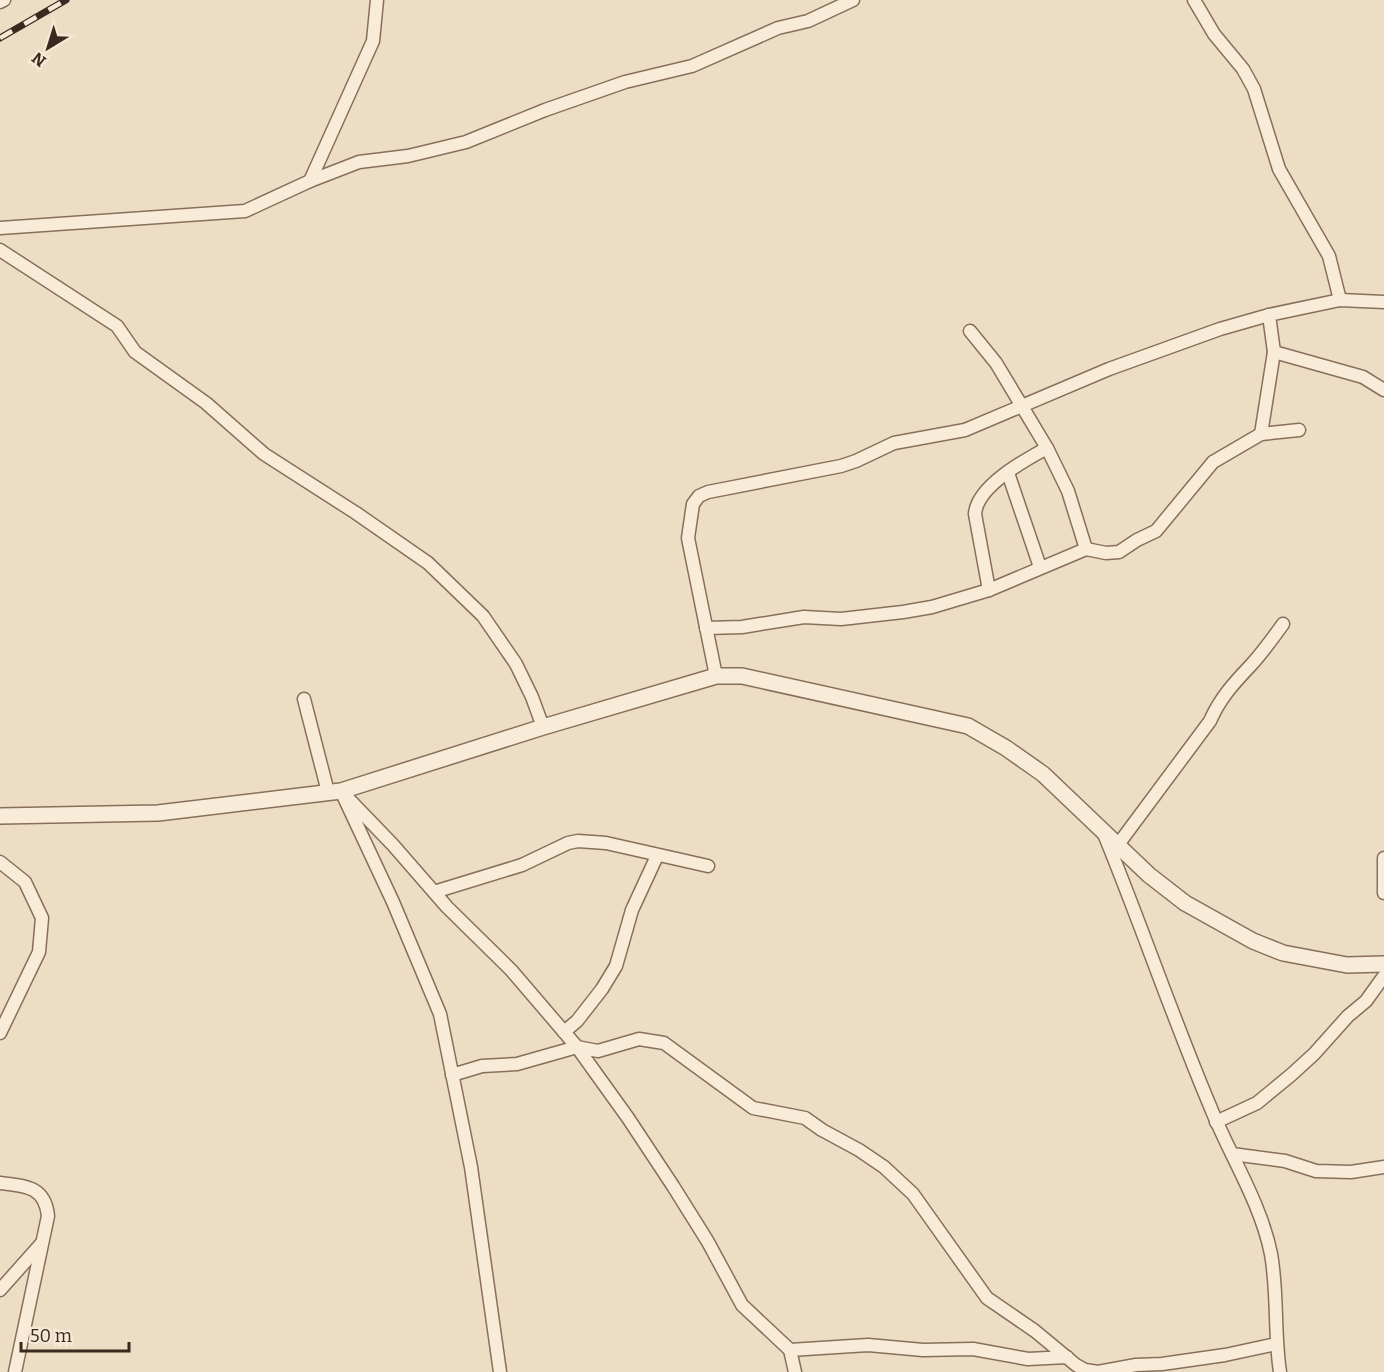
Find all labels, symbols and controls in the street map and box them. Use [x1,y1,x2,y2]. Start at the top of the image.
north arrow [18,18,78,78]
text: N [28,48,50,71]
scale bar [21,1315,129,1353]
text: 50 m [30,1325,72,1347]

